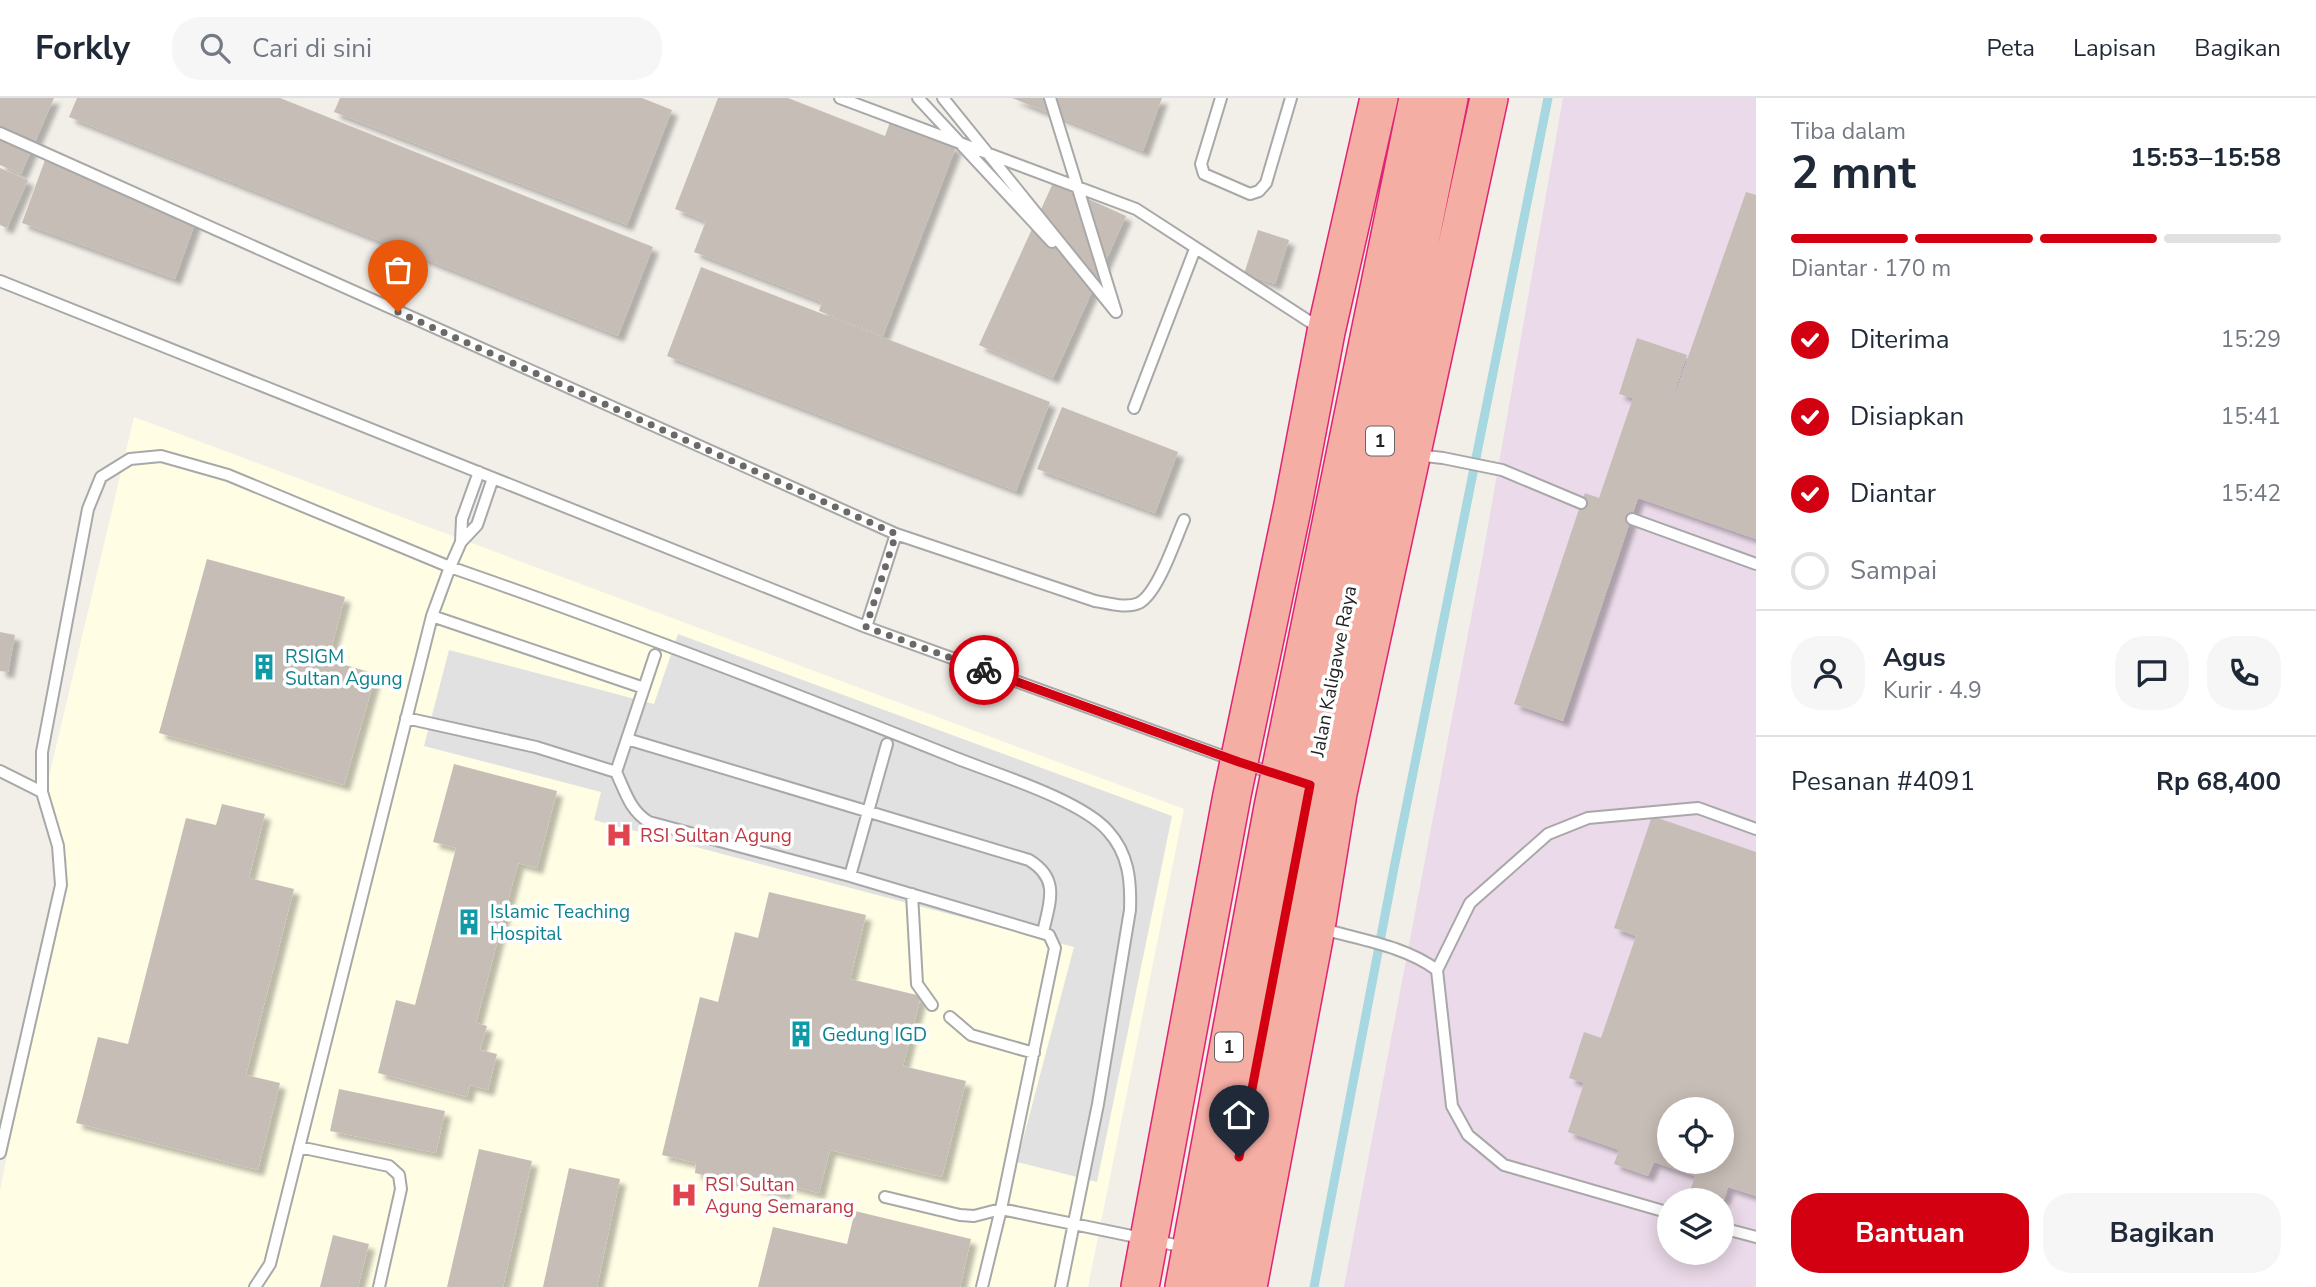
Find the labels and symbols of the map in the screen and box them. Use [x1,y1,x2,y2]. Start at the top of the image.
pin [368,240,428,312]
road number: 1 [1366,426,1394,456]
street label: Jalan Kaligawe Raya [1304,583,1363,760]
courier [949,635,1019,705]
place label: RSIGM Sultan Agung [285,644,403,692]
building icon: RSIGM Sultan Agung [249,652,279,682]
hospital icon: RSI Sultan Agung [604,820,634,850]
place label: RSI Sultan Agung [640,823,792,849]
place label: Islamic Teaching Hospital [490,899,630,947]
building icon: Islamic Teaching Hospital [454,907,484,937]
building icon: Gedung IGD [786,1019,816,1049]
place label: Gedung IGD [822,1022,927,1048]
road number: 1 [1215,1032,1243,1062]
pin [1209,1085,1269,1157]
place label: RSI Sultan Agung Semarang [705,1172,854,1220]
hospital icon: RSI Sultan Agung Semarang [669,1180,699,1210]

